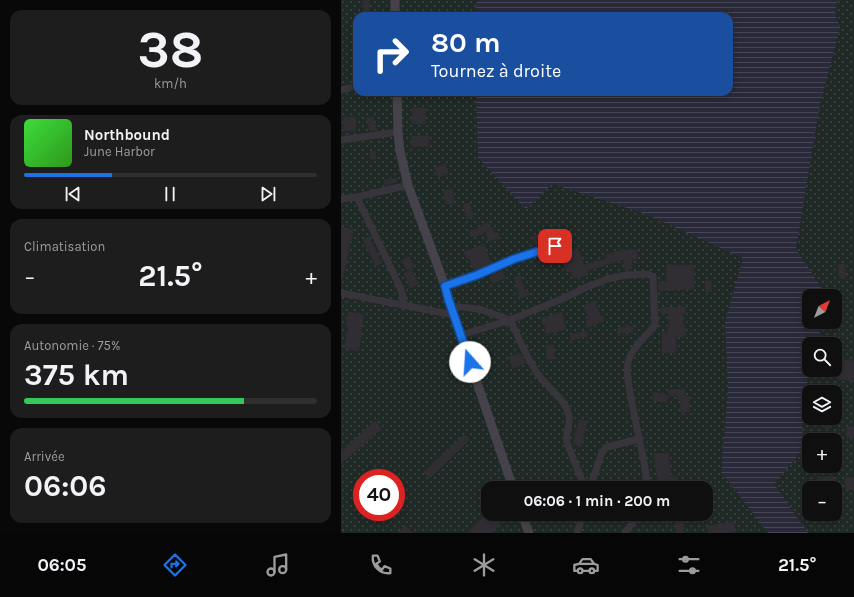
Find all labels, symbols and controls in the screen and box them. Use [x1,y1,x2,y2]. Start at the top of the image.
text: 38 [138,19,203,80]
text: 80 m [431,26,500,59]
icon: right [365,28,417,80]
text: Tournez à droite [431,60,561,82]
text: km/h [154,76,187,91]
text: Northbound [84,126,170,144]
text: June Harbor [84,144,155,159]
icon: previous [62,183,84,205]
icon: pause [159,183,181,205]
icon: next [257,183,279,205]
pin [538,229,572,263]
icon: arrive [544,235,566,257]
text: Climatisation [24,239,105,254]
text: 21.5° [138,258,203,294]
text: − [24,264,36,290]
text: + [305,264,317,290]
north arrow [802,289,842,329]
map controls [802,289,842,521]
button: search [802,337,842,377]
text: Autonomie · 75% [24,338,120,353]
position arrow [449,341,491,383]
text: 375 km [24,357,129,393]
button: layers [802,385,842,425]
button: + [802,433,842,473]
text: Arrivée [24,449,65,464]
text: 06:06 [24,468,106,504]
speed limit sign: 40 [353,469,405,521]
button: − [802,481,842,521]
text: 06:06 · 1 min · 200 m [524,492,670,510]
icon: directions [161,551,189,579]
icon: music [264,551,292,579]
icon: phone [367,551,395,579]
icon: climate [470,551,498,579]
icon: car [572,551,600,579]
icon: filters [675,551,703,579]
text: 06:05 [37,554,86,576]
text: 21.5° [778,554,817,576]

